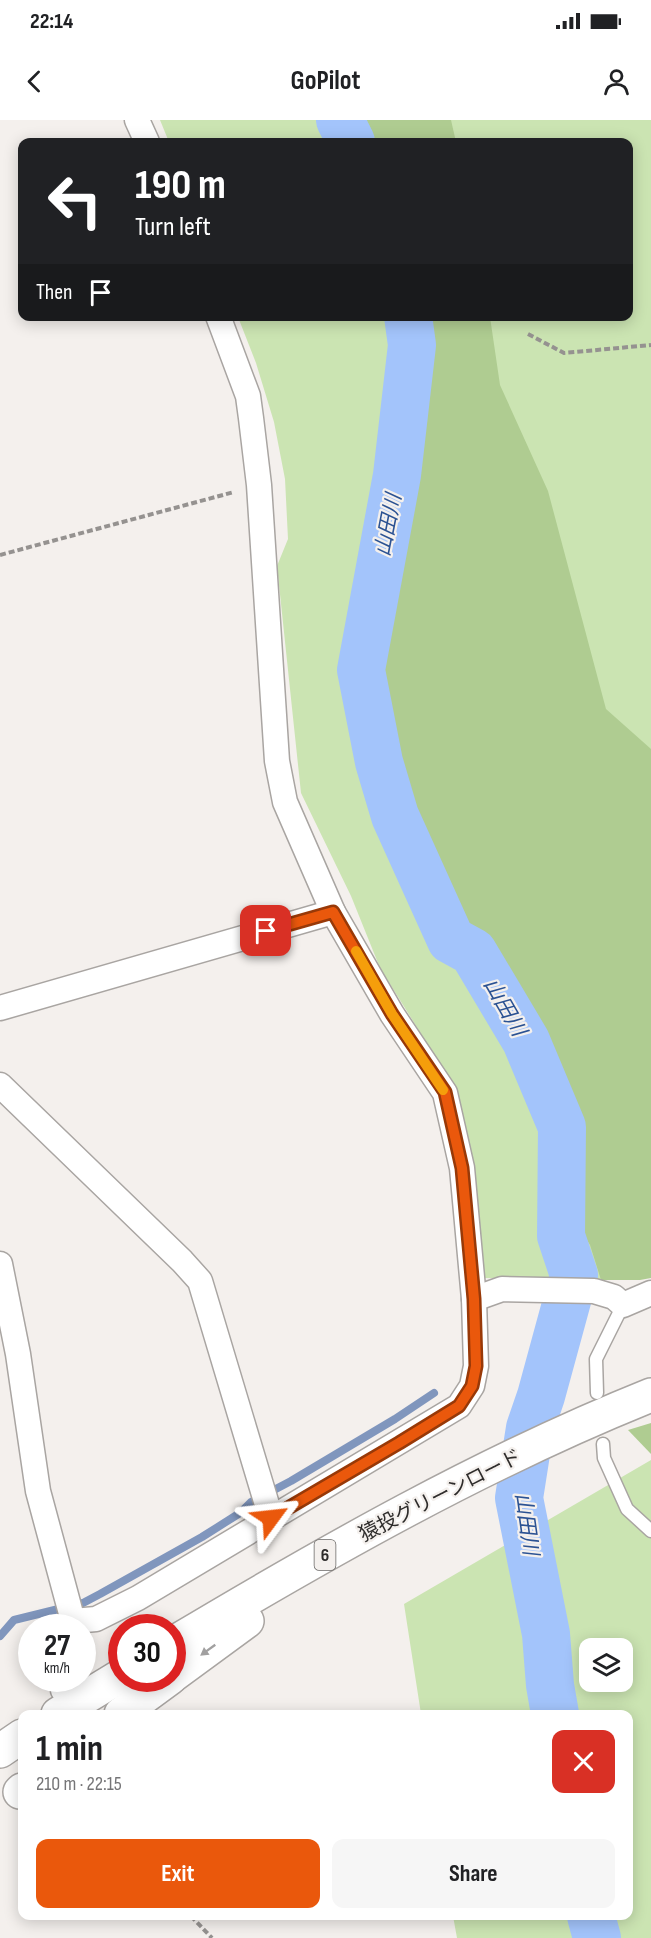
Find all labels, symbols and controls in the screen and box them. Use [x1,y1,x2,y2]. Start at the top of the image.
text: 22:14 [30,8,73,35]
icon: back [18,65,51,98]
text: GoPilot [291,65,360,97]
icon: person [600,65,633,98]
text: 190 m [135,160,226,211]
icon: left [36,162,114,240]
text: Turn left [135,211,211,243]
icon: arrive [84,276,117,309]
text: Then [36,279,72,306]
water label: 山田川 [370,490,407,558]
pin [240,905,291,956]
icon: arrive [249,914,282,947]
water label: 山田川 [478,974,532,1043]
street label: 猿投グリーンロード [355,1445,526,1547]
position arrow [239,1486,303,1550]
water label: 山田川 [510,1491,544,1559]
road number: 6 [314,1540,336,1570]
speed limit sign: 30 [108,1614,186,1692]
text: 27 [44,1628,70,1664]
map controls [579,1638,633,1692]
button: layers [579,1638,633,1692]
one-way arrow [201,1644,217,1656]
text: km/h [44,1659,70,1678]
text: 1 min [36,1728,103,1771]
button: close [552,1730,615,1793]
text: 210 m · 22:15 [36,1772,122,1796]
button: Exit [36,1839,320,1908]
button: Share [332,1839,615,1908]

